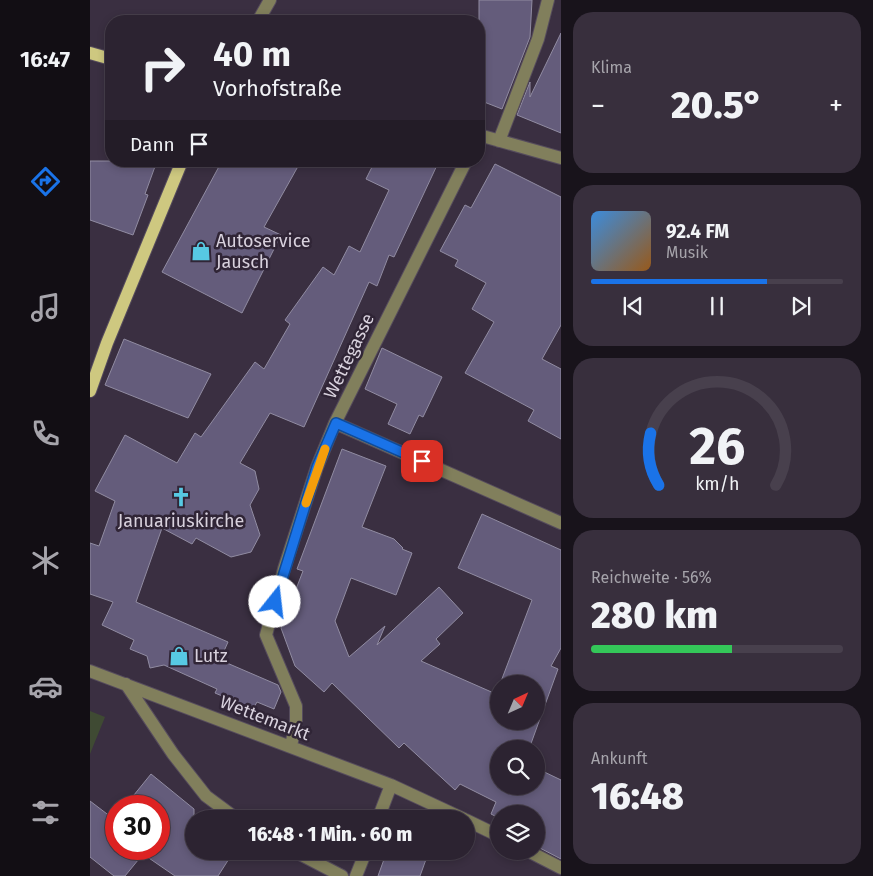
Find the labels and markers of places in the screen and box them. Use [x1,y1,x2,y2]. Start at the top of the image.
place label: Autoservice Jausch [216,230,311,273]
shop icon: Autoservice Jausch [190,240,212,262]
pin [401,440,443,482]
church icon: Januariuskirche [170,486,192,508]
place label: Januariuskirche [118,510,244,532]
shop icon: Lutz [168,645,190,667]
place label: Lutz [194,645,228,667]

